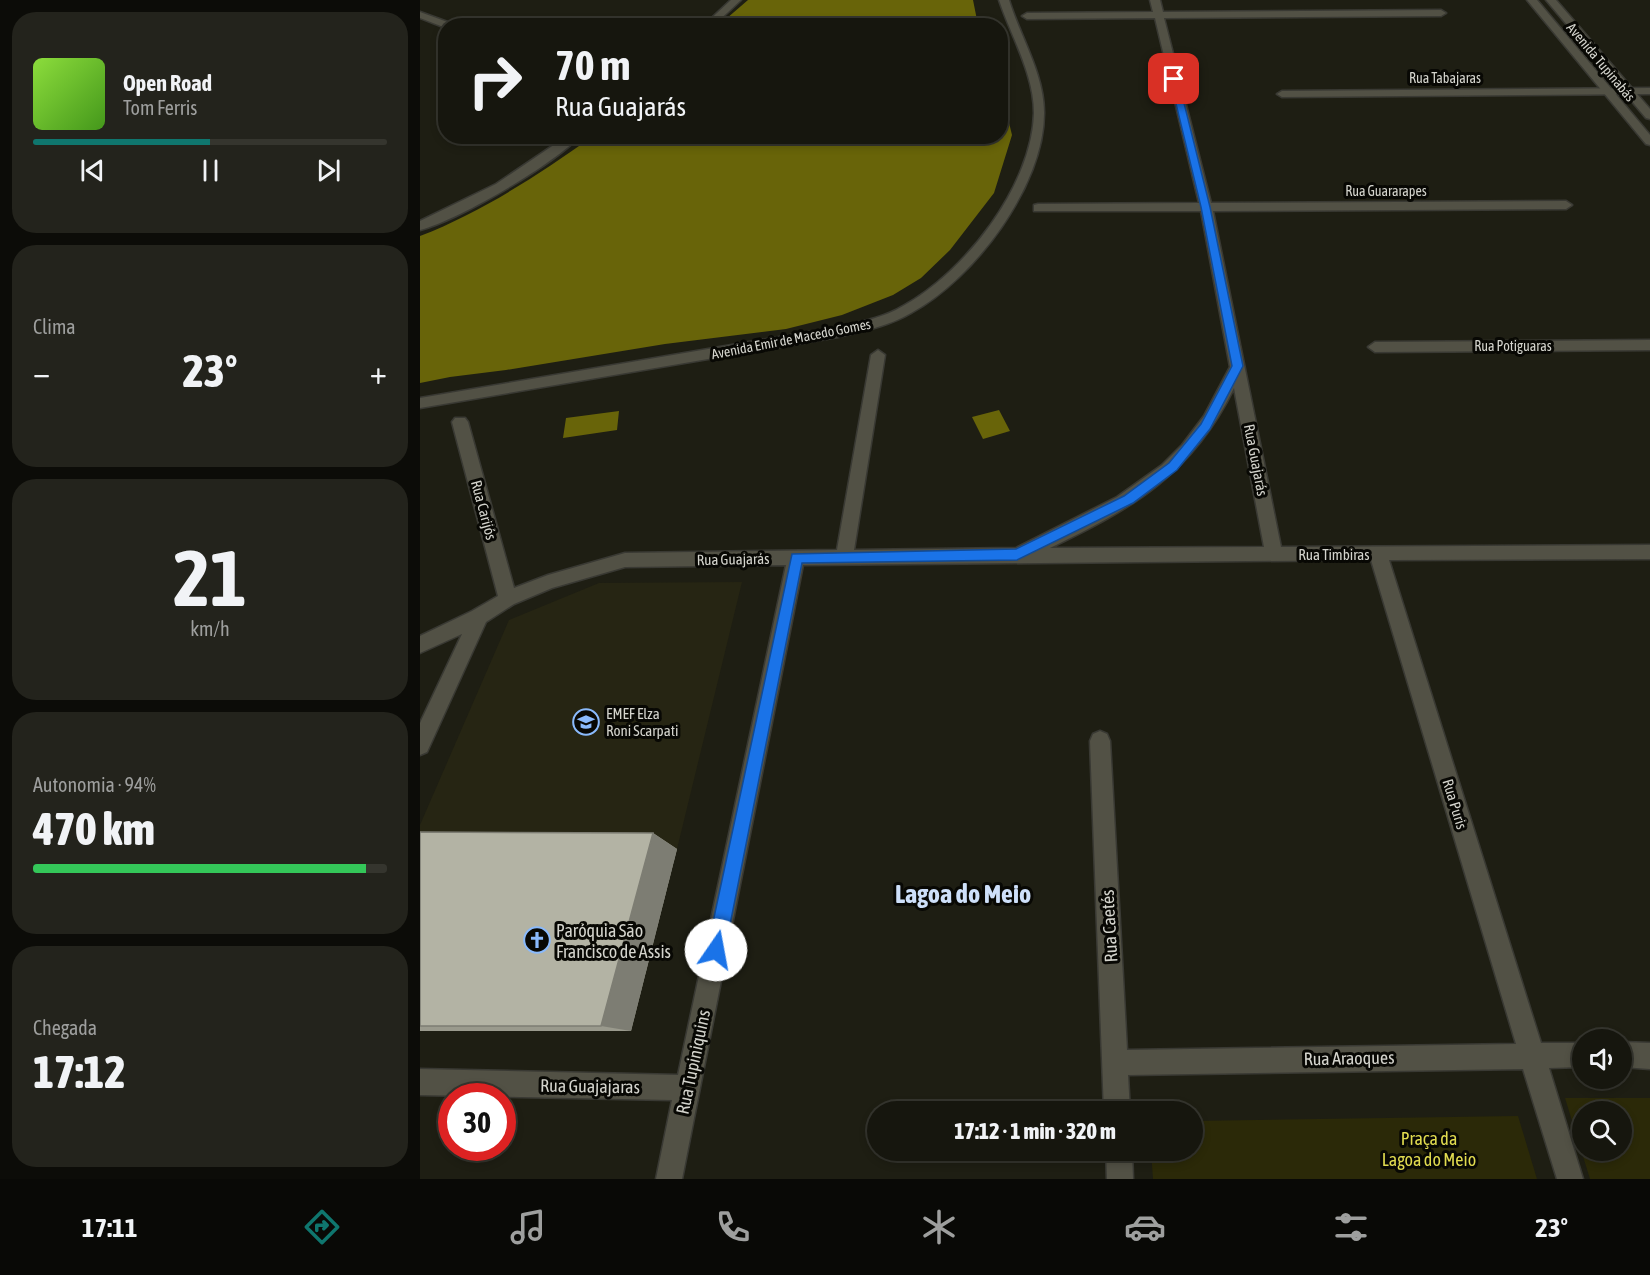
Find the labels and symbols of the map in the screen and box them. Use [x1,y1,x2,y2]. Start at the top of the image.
street label: Avenida Tupinabás [1564,20,1638,104]
pin [1148,53,1199,104]
street label: Rua Tabajaras [1409,70,1481,86]
street label: Rua Guararapes [1345,183,1427,199]
street label: Avenida Emir de Macedo Gomes [710,316,872,362]
street label: Rua Potiguaras [1474,338,1552,354]
street label: Rua Guajarás [1241,423,1271,497]
street label: Rua Carijós [468,478,500,542]
street label: Rua Timbiras [1298,546,1370,563]
street label: Rua Guajarás [696,550,770,568]
place label: EMEF Elza Roni Scarpati [606,705,678,739]
school or university icon: EMEF Elza Roni Scarpati [571,707,601,737]
street label: Rua Puris [1439,777,1471,831]
district label: Lagoa do Meio [895,879,1031,909]
street label: Rua Caetés [1097,889,1121,963]
position arrow [684,918,748,982]
place label: Paróquia São Francisco de Assis [556,920,671,962]
church icon: Paróquia São Francisco de Assis [522,925,552,955]
street label: Rua Tupiniquins [672,1008,714,1116]
street label: Rua Araoques [1303,1047,1395,1069]
street label: Rua Guajajaras [540,1075,640,1097]
speed limit sign: 30 [438,1083,516,1161]
park label: Praça da Lagoa do Meio [1382,1128,1476,1170]

